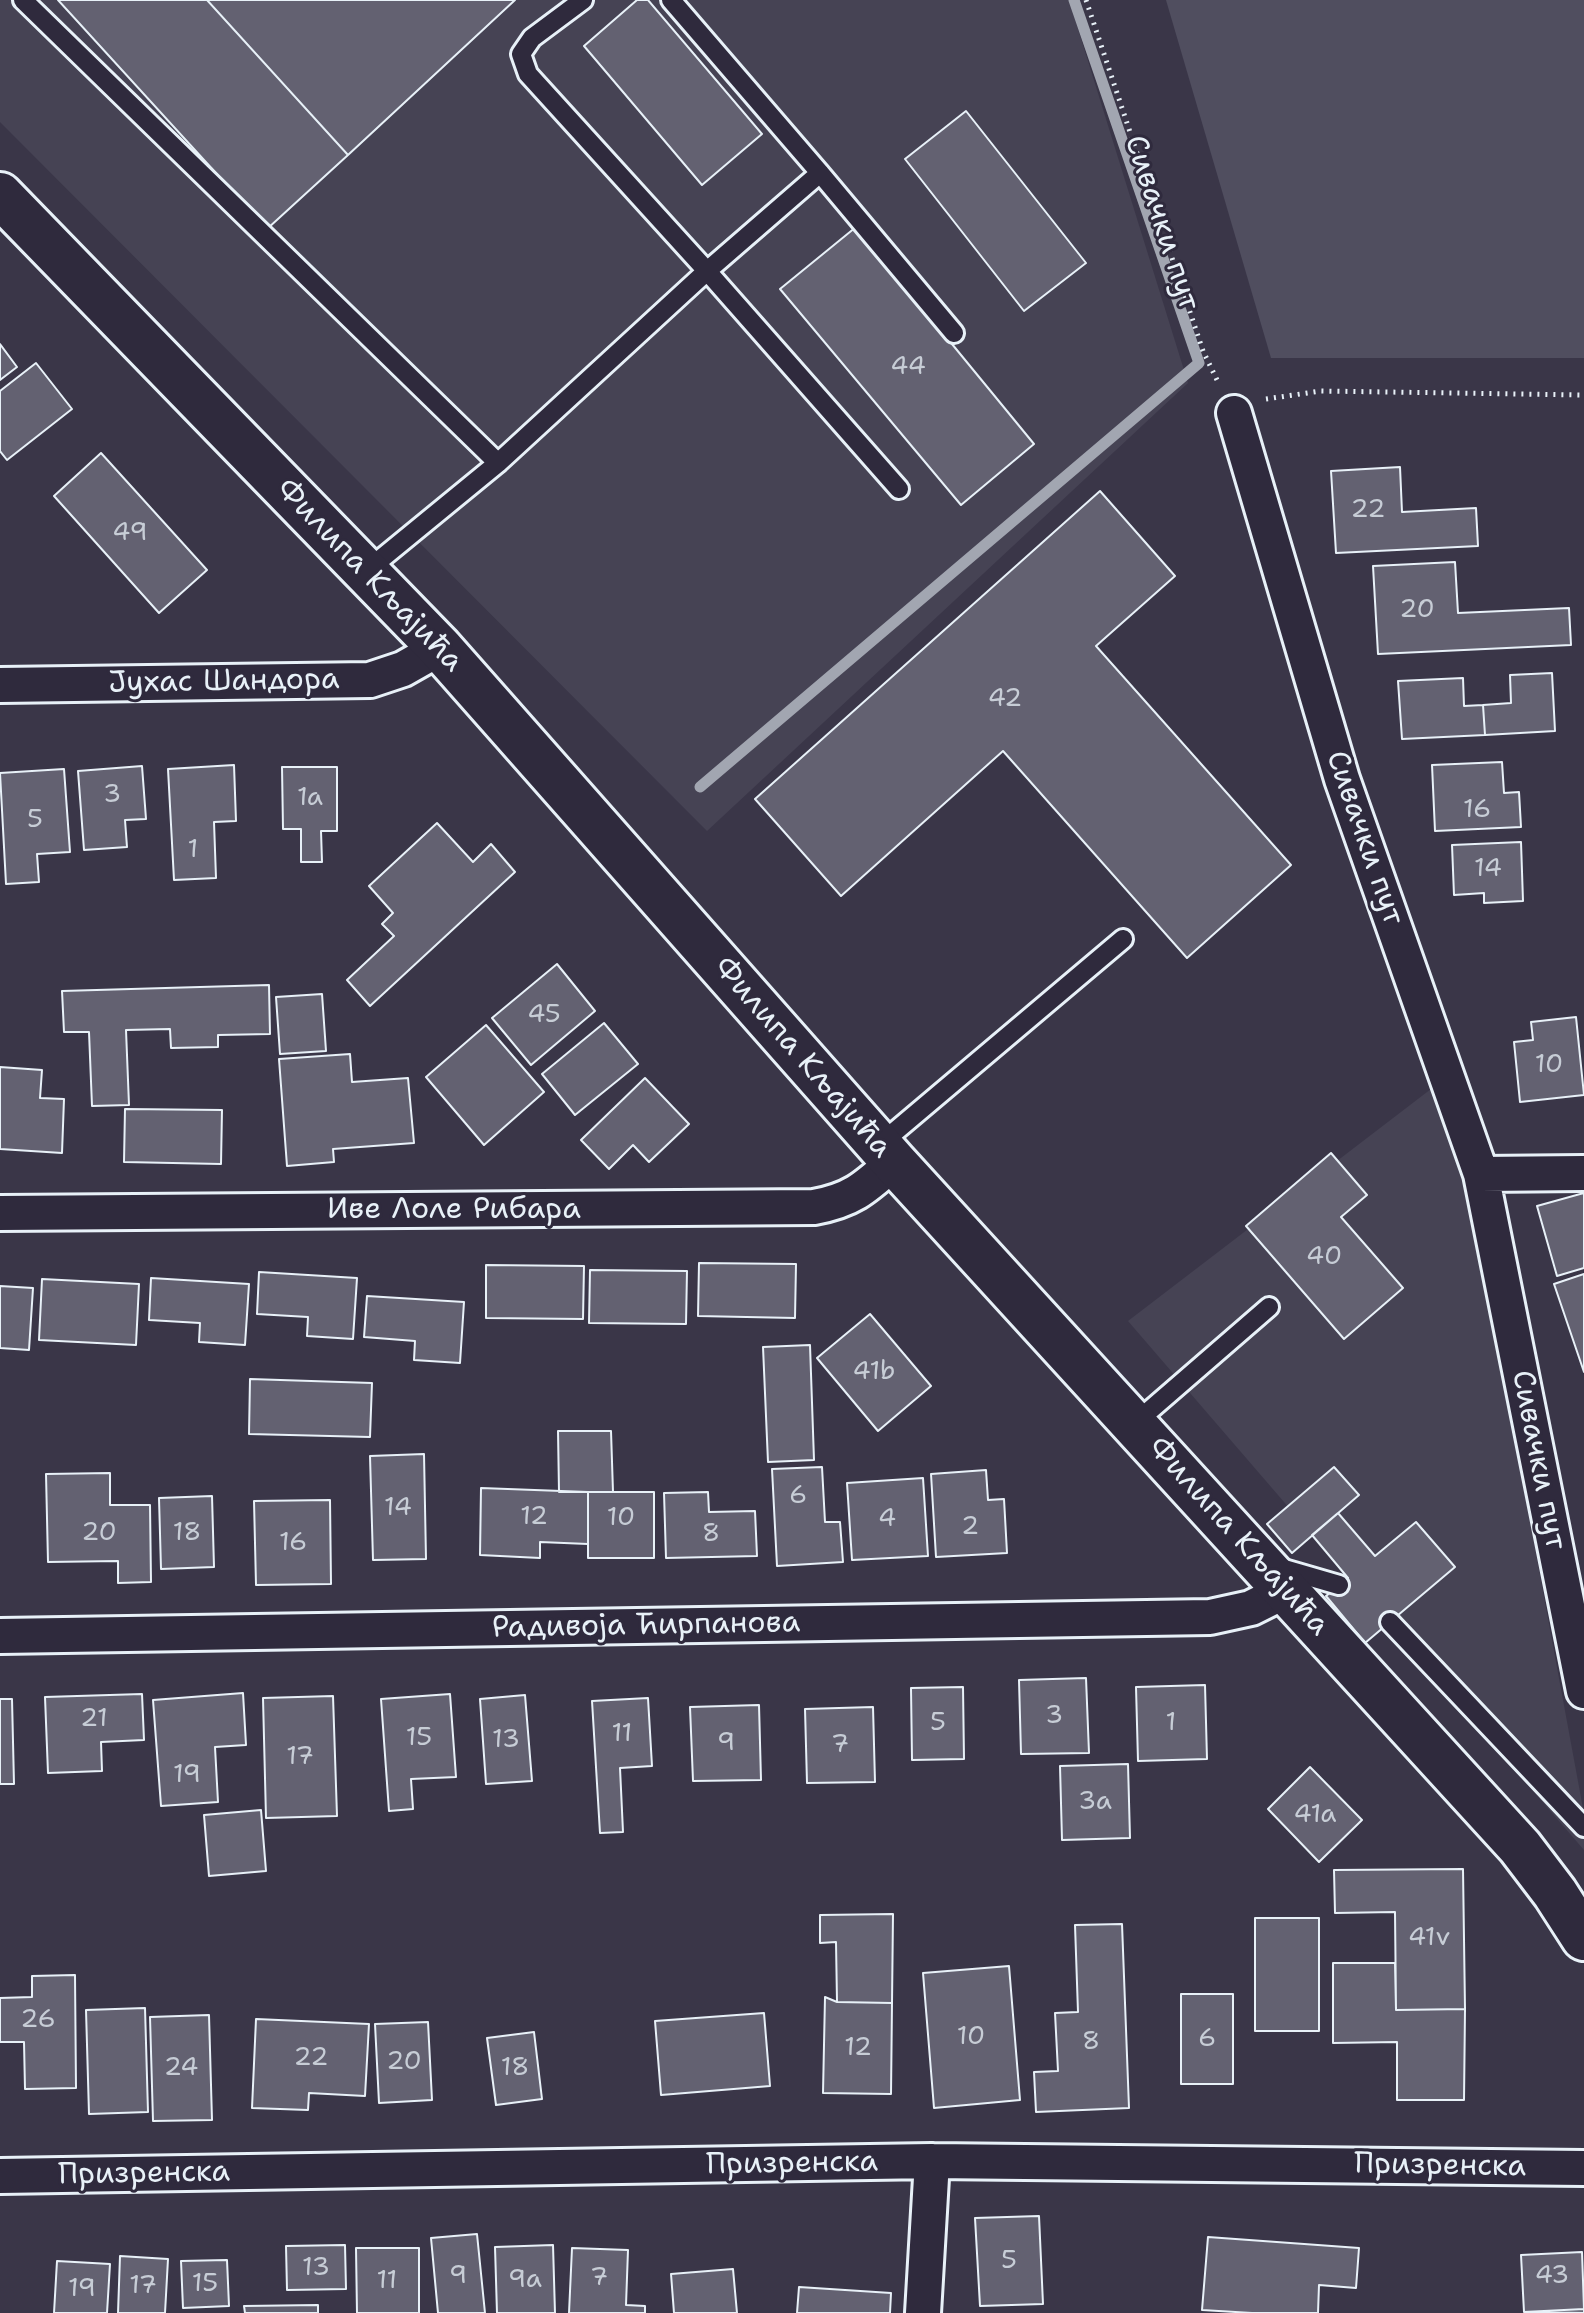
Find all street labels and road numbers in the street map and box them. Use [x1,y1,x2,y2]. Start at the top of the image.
street label: Сивачки пут [1116,131,1206,315]
street label: Филипа Кљајића [268,472,470,680]
street label: Јухас Шандора [108,662,340,702]
street label: Сивачки пут [1317,746,1411,930]
street label: Филипа Кљајића [705,950,899,1166]
street label: Иве Лоле Рибара [327,1192,581,1228]
street label: Сивачки пут [1503,1367,1573,1553]
street label: Филипа Кљајића [1140,1430,1336,1644]
street label: Радивоја Ћирпанова [491,1605,801,1647]
street label: Призренска [706,2145,878,2183]
street label: Призренска [1354,2147,1526,2185]
street label: Призренска [58,2155,230,2193]

